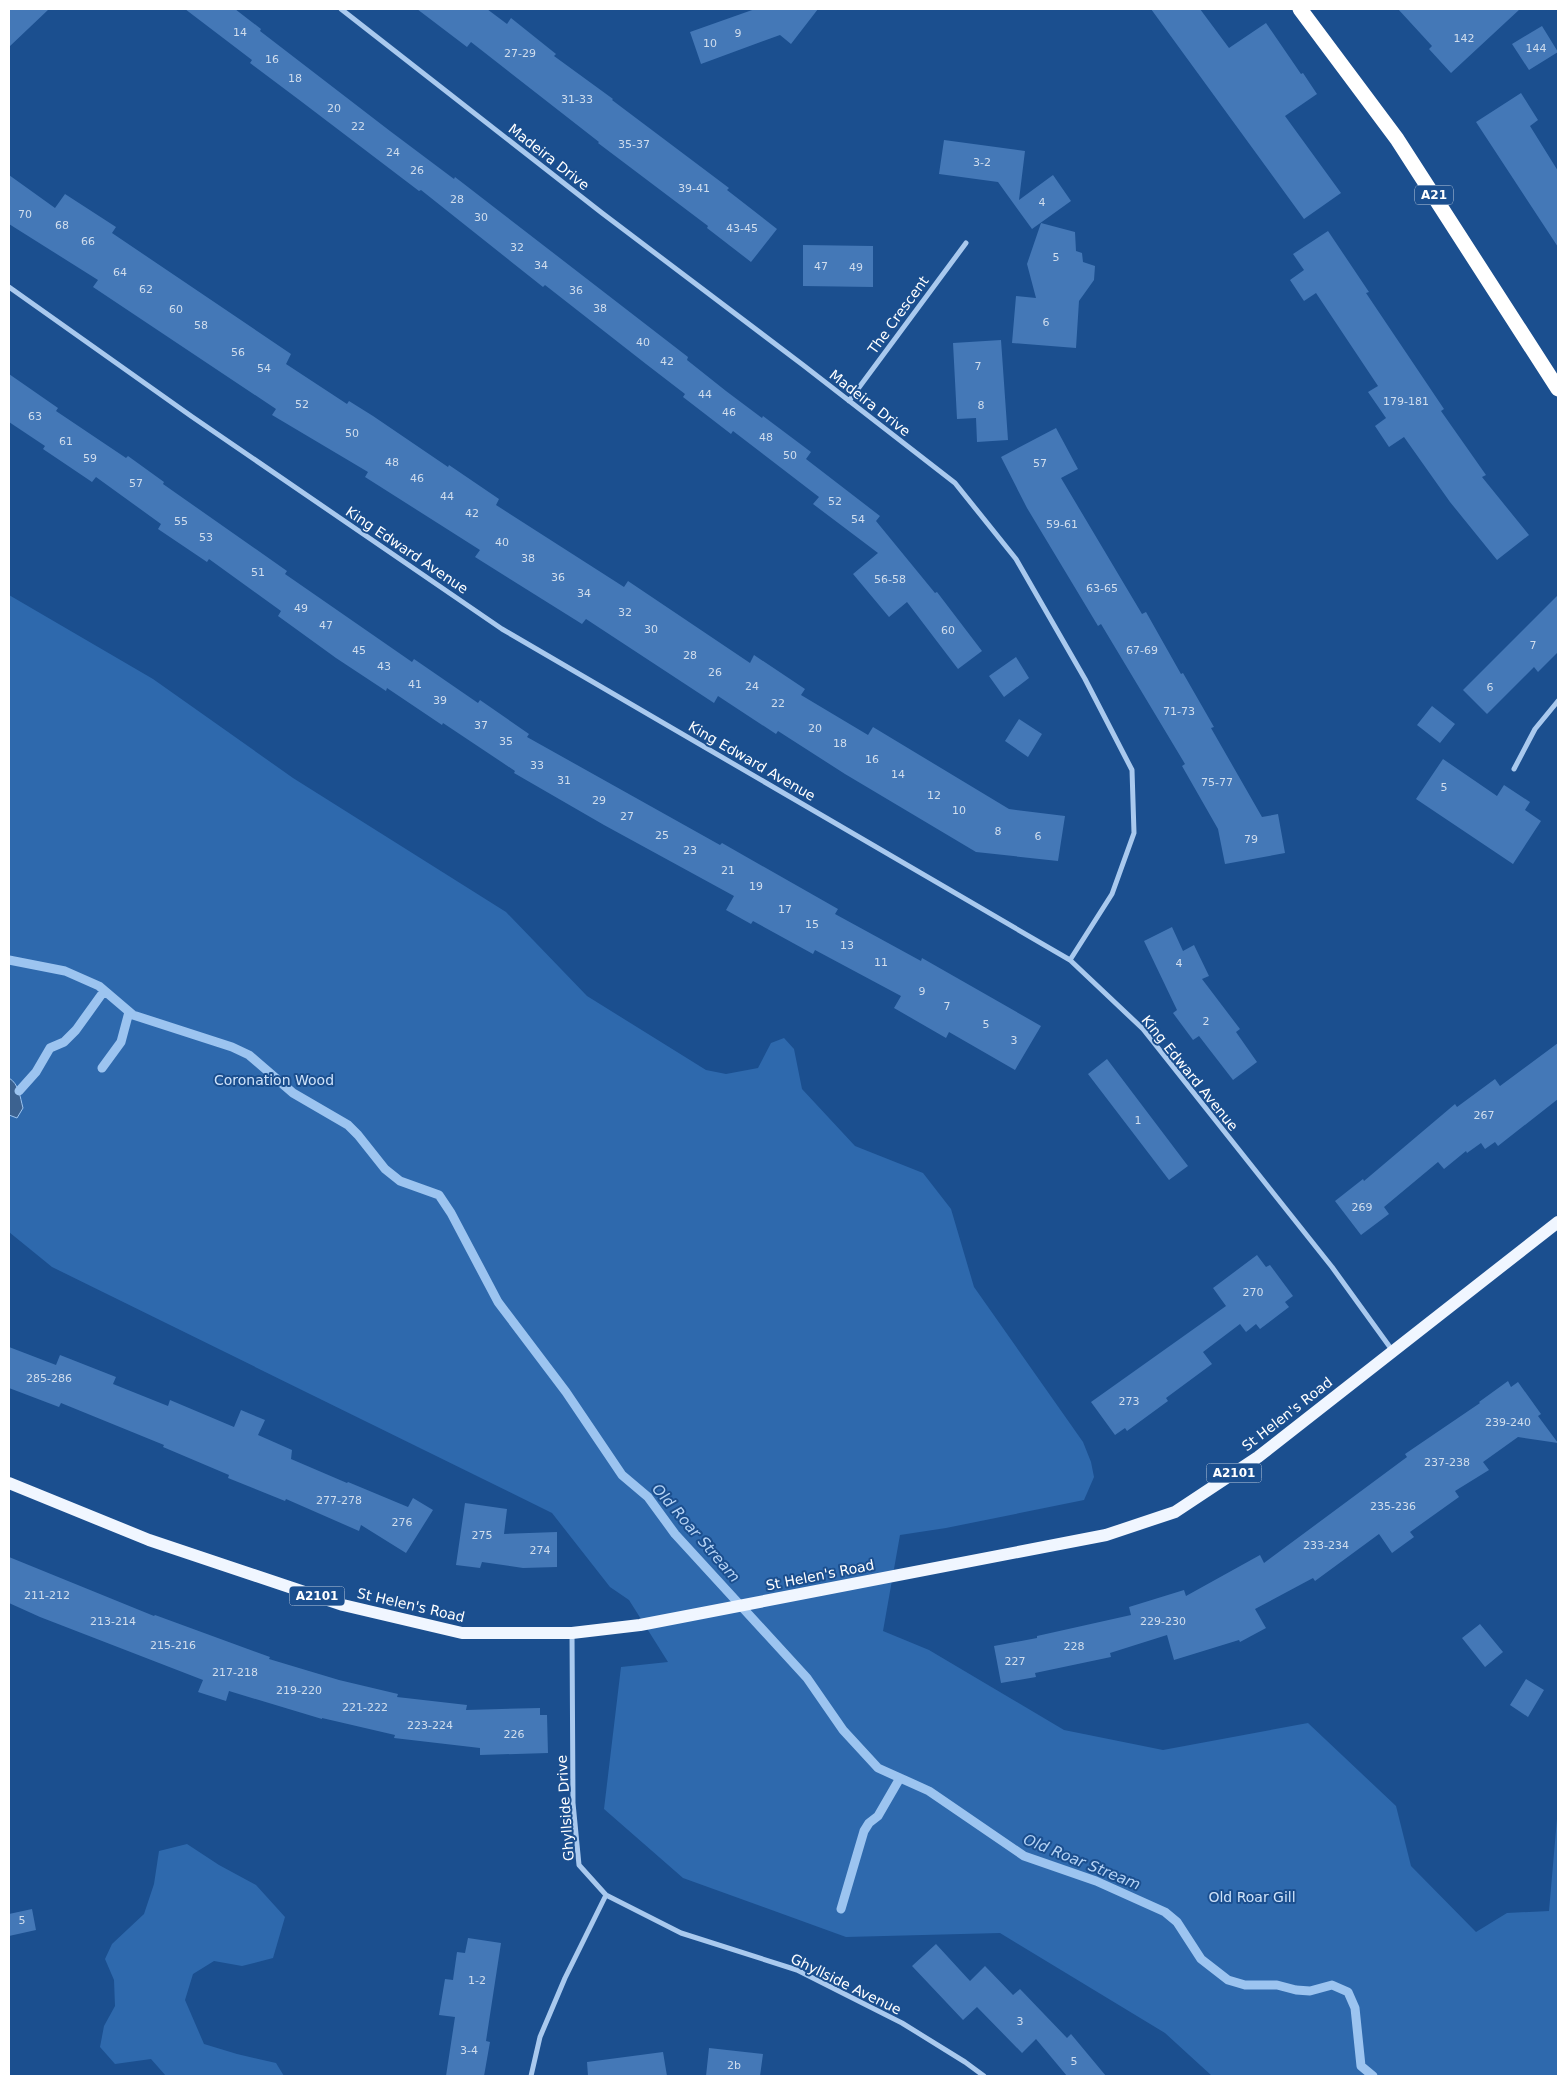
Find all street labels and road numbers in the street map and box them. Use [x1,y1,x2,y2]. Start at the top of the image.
street label: Madeira Drive [505,120,593,194]
road number: A21 [1415,186,1453,204]
street label: The Crescent [864,273,932,358]
street label: Madeira Drive [826,366,914,440]
street label: King Edward Avenue [343,503,471,597]
street label: King Edward Avenue [686,718,818,804]
street label: King Edward Avenue [1139,1012,1241,1134]
street label: St Helen's Road [1239,1374,1335,1454]
road number: A2101 [1206,1464,1262,1482]
street label: St Helen's Road [764,1557,876,1593]
street label: St Helen's Road [356,1585,466,1625]
road number: A2101 [290,1586,344,1605]
street label: Ghyllside Drive [553,1754,577,1862]
street label: Ghyllside Avenue [788,1950,904,2018]

